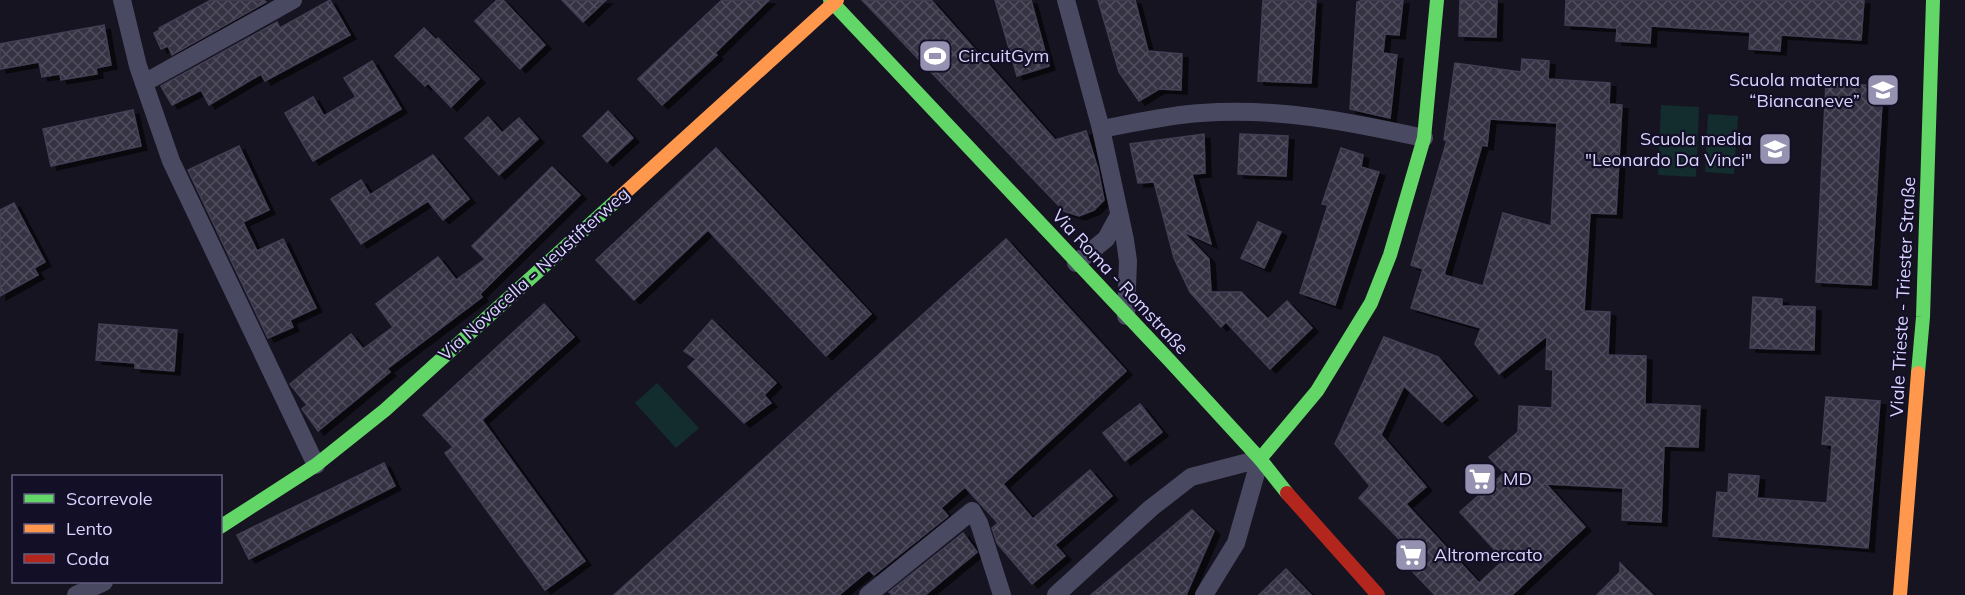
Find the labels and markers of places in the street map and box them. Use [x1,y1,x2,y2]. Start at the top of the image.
sports icon: CircuitGym [917,38,953,74]
place label: CircuitGym [958,44,1049,67]
place label: Scuola materna “Biancaneve” [1729,68,1860,112]
school or university icon: Scuola materna “Biancaneve” [1865,72,1901,108]
place label: Scuola media "Leonardo Da Vinci" [1585,127,1752,171]
school or university icon: Scuola media "Leonardo Da Vinci" [1757,131,1793,167]
supermarket icon: MD [1462,461,1498,497]
place label: MD [1503,467,1532,490]
supermarket icon: Altromercato [1393,537,1429,573]
place label: Altromercato [1434,543,1543,566]

